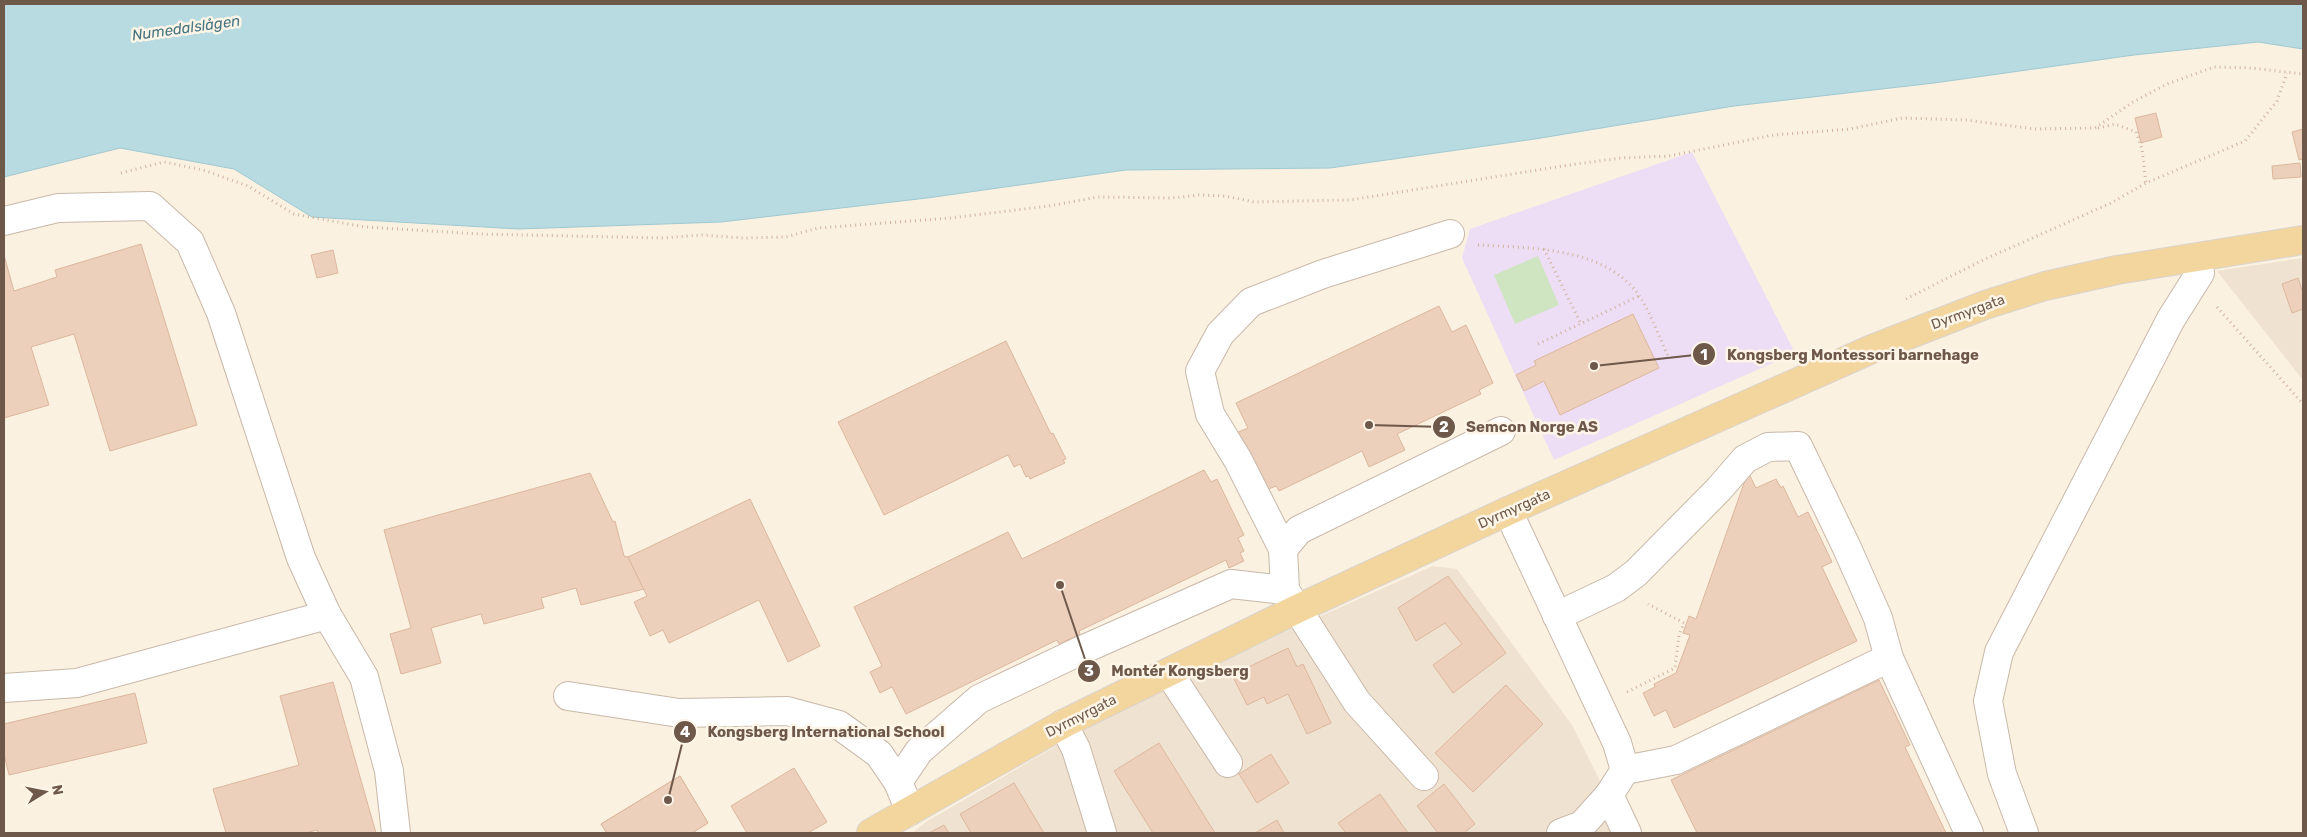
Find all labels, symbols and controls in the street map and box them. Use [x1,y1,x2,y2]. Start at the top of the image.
water label: Numedalslågen [131,11,241,45]
street label: Dyrmyrgata [1929,291,2007,333]
callout: Kongsberg Montessori barnehage [1692,339,1989,369]
text: 1 [1700,346,1708,364]
text: Kongsberg Montessori barnehage [1727,346,1979,364]
callout: Semcon Norge AS [1431,412,1608,442]
text: 2 [1439,418,1449,436]
text: Semcon Norge AS [1466,418,1598,436]
street label: Dyrmyrgata [1475,486,1553,532]
callout: Montér Kongsberg [1076,656,1259,686]
text: 3 [1084,662,1094,680]
text: Montér Kongsberg [1111,662,1249,680]
street label: Dyrmyrgata [1043,691,1119,741]
callout: Kongsberg International School [672,717,954,747]
text: 4 [680,723,690,741]
text: Kongsberg International School [707,723,945,741]
north arrow [20,767,70,817]
text: N [48,783,67,796]

